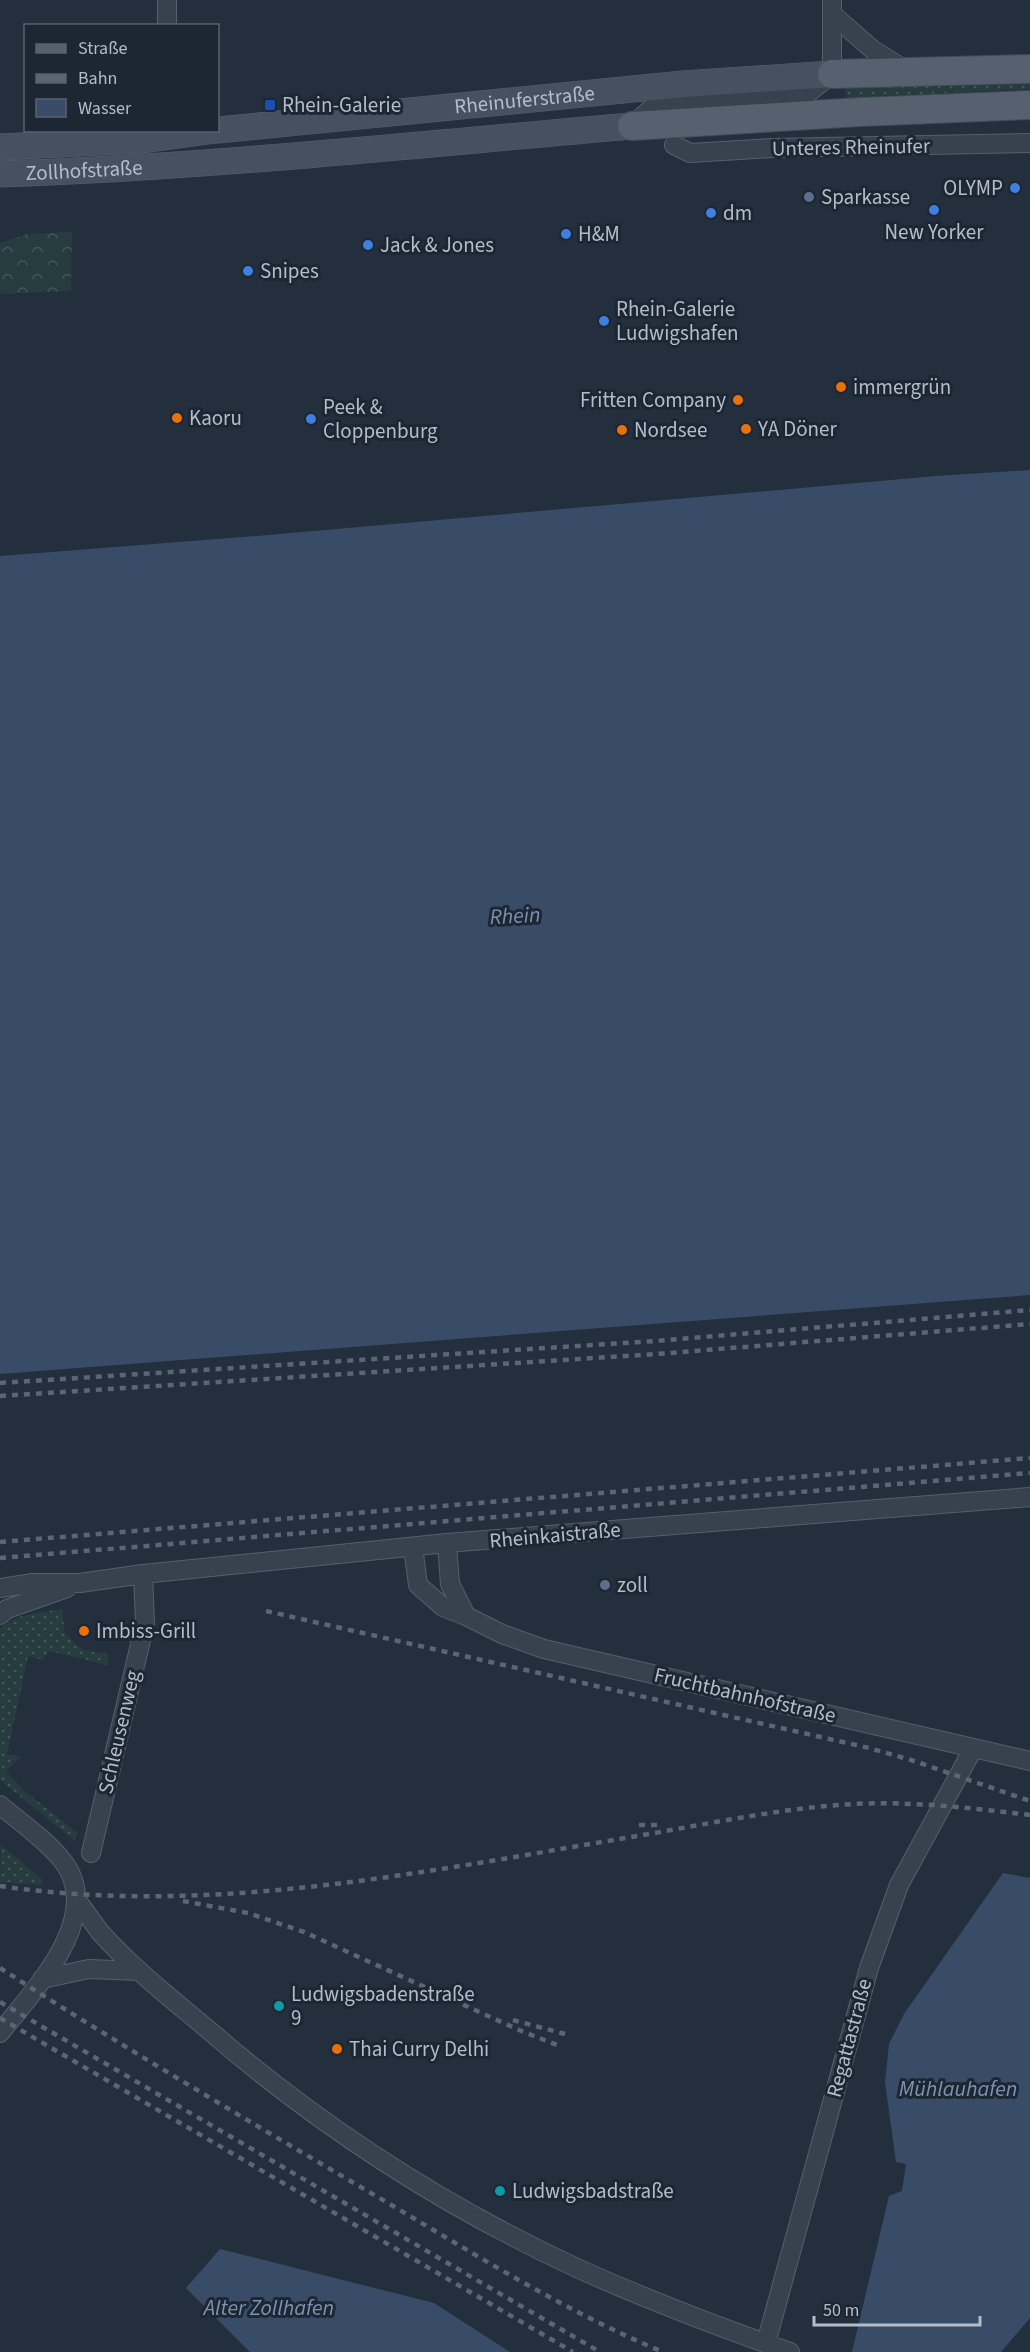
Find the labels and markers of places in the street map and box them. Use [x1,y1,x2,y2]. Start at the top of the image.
place label: Rhein-Galerie [282,90,401,120]
marker: Rhein-Galerie [263,98,277,112]
place label: OLYMP [943,173,1003,203]
marker: OLYMP [1008,181,1022,195]
place label: Sparkasse [821,182,910,212]
marker: Sparkasse [802,190,816,204]
place label: dm [723,198,752,228]
marker: New Yorker [927,203,941,217]
marker: dm [704,206,718,220]
place label: New Yorker [885,217,984,247]
place label: H&M [578,219,620,249]
marker: H&M [559,227,573,241]
place label: Jack & Jones [380,230,494,260]
marker: Jack & Jones [361,238,375,252]
place label: Snipes [260,256,319,286]
marker: Snipes [241,264,255,278]
place label: Rhein-Galerie Ludwigshafen [616,294,739,348]
marker: Rhein-Galerie Ludwigshafen [597,314,611,328]
place label: immergrün [853,372,951,402]
marker: immergrün [834,380,848,394]
place label: Fritten Company [580,385,726,415]
place label: Peek & Cloppenburg [323,392,438,446]
marker: Fritten Company [731,393,745,407]
place label: Kaoru [189,403,242,433]
marker: Kaoru [170,411,184,425]
marker: Peek & Cloppenburg [304,412,318,426]
place label: YA Döner [757,414,838,444]
place label: Nordsee [634,415,707,445]
marker: YA Döner [739,422,753,436]
marker: Nordsee [615,423,629,437]
place label: zoll [617,1570,648,1600]
marker: zoll [598,1578,612,1592]
place label: Imbiss-Grill [96,1616,196,1646]
marker: Imbiss-Grill [77,1624,91,1638]
place label: Ludwigsbadenstraße 9 [291,1979,475,2033]
marker: Ludwigsbadenstraße 9 [272,1999,286,2013]
place label: Thai Curry Delhi [349,2034,489,2064]
marker: Thai Curry Delhi [330,2042,344,2056]
place label: Ludwigsbadstraße [512,2176,674,2206]
marker: Ludwigsbadstraße [493,2184,507,2198]

